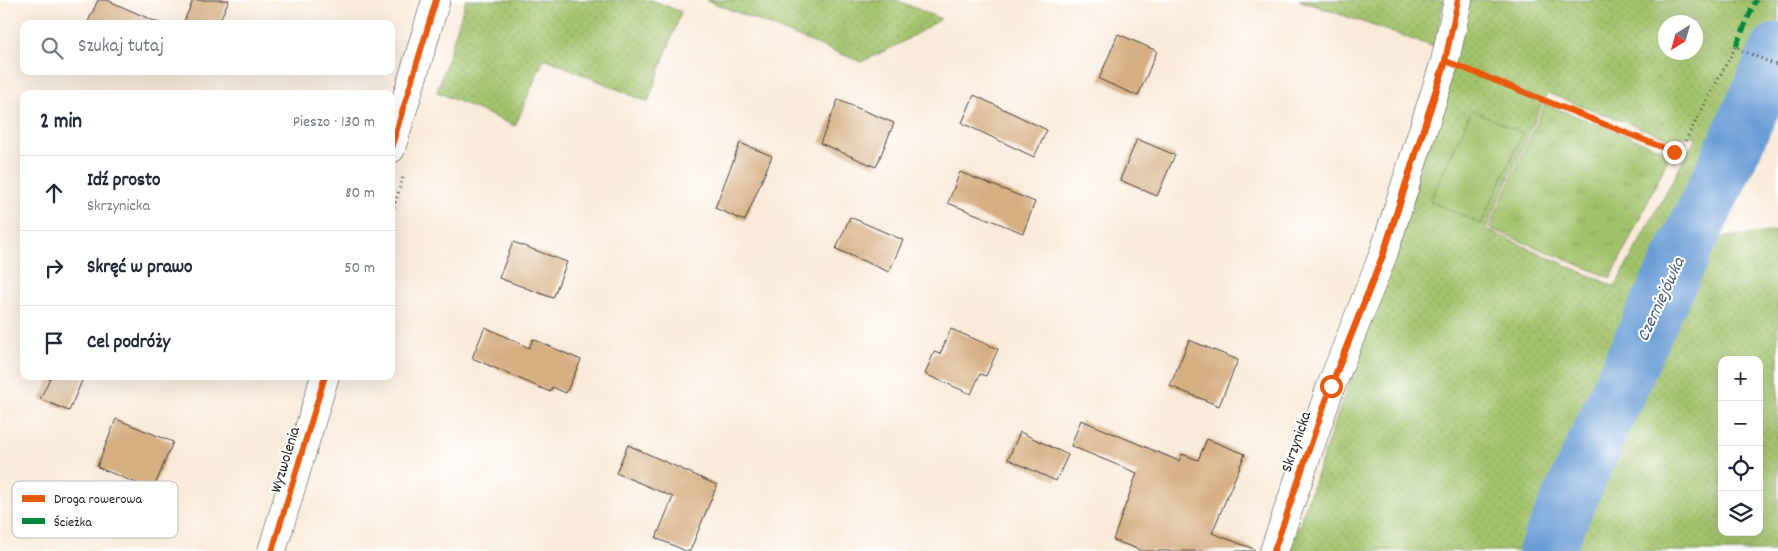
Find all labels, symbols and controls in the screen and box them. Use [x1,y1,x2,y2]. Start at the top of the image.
north arrow [1658,15,1703,60]
search box [20,20,395,75]
icon: search [38,34,66,62]
text: Szukaj tutaj [78,34,164,61]
text: 2 min [40,108,82,138]
text: Pieszo · 130 m [293,111,375,134]
route end [1663,141,1686,164]
text: Idź prosto [87,168,160,195]
icon: ahead [40,179,68,207]
text: 80 m [345,182,375,205]
text: Skrzynicka [87,195,150,218]
water label: Czerniejówka [1632,253,1693,346]
icon: right [40,254,68,282]
text: Skręć w prawo [87,255,193,282]
text: 50 m [344,257,375,280]
icon: arrive [40,329,68,357]
text: Cel podróży [87,330,170,357]
map controls [1718,356,1763,536]
button: + [1718,356,1763,401]
route start [1320,375,1343,398]
button: − [1718,401,1763,446]
street label: Skrzynicka [1276,408,1318,475]
street label: Wyzwolenia [265,424,307,496]
button: locate [1718,446,1763,491]
legend [12,481,178,538]
text: Droga rowerowa [54,490,143,510]
button: layers [1718,491,1763,536]
text: Ścieżka [54,513,92,533]

